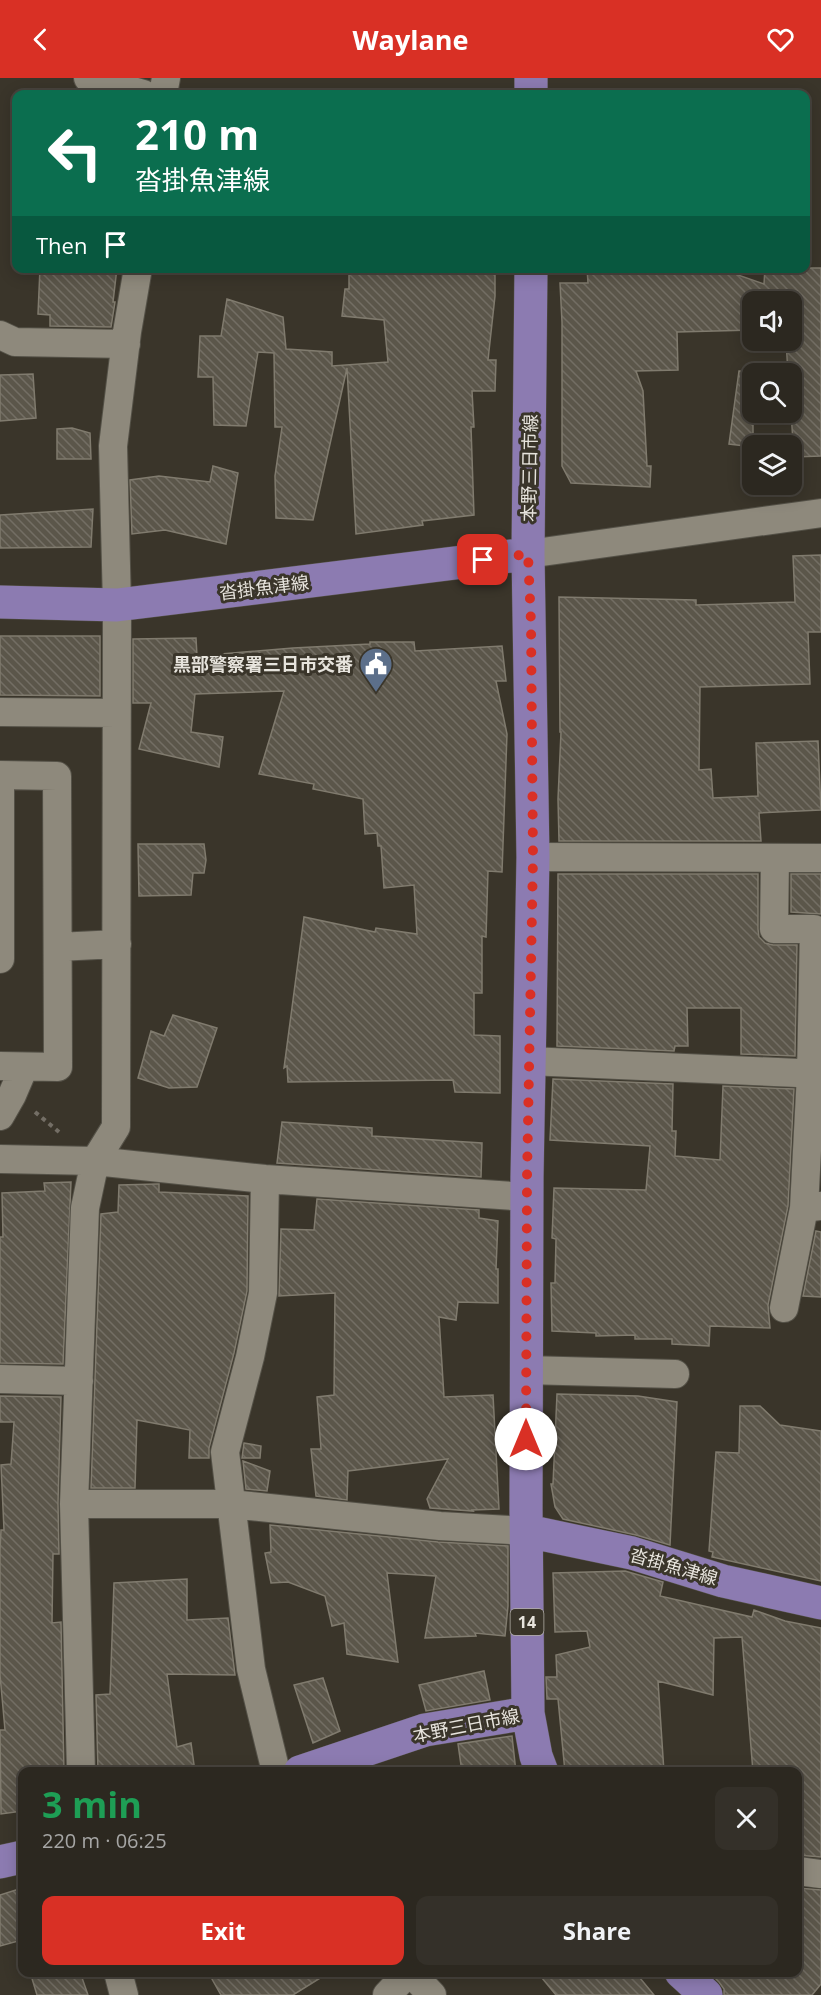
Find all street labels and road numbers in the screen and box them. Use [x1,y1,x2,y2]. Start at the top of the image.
street label: 本野三日市線 [516,414,542,522]
street label: 沓掛魚津線 [218,570,310,604]
street label: 沓掛魚津線 [627,1542,721,1590]
road number: 14 [510,1609,544,1635]
street label: 本野三日市線 [411,1703,521,1747]

